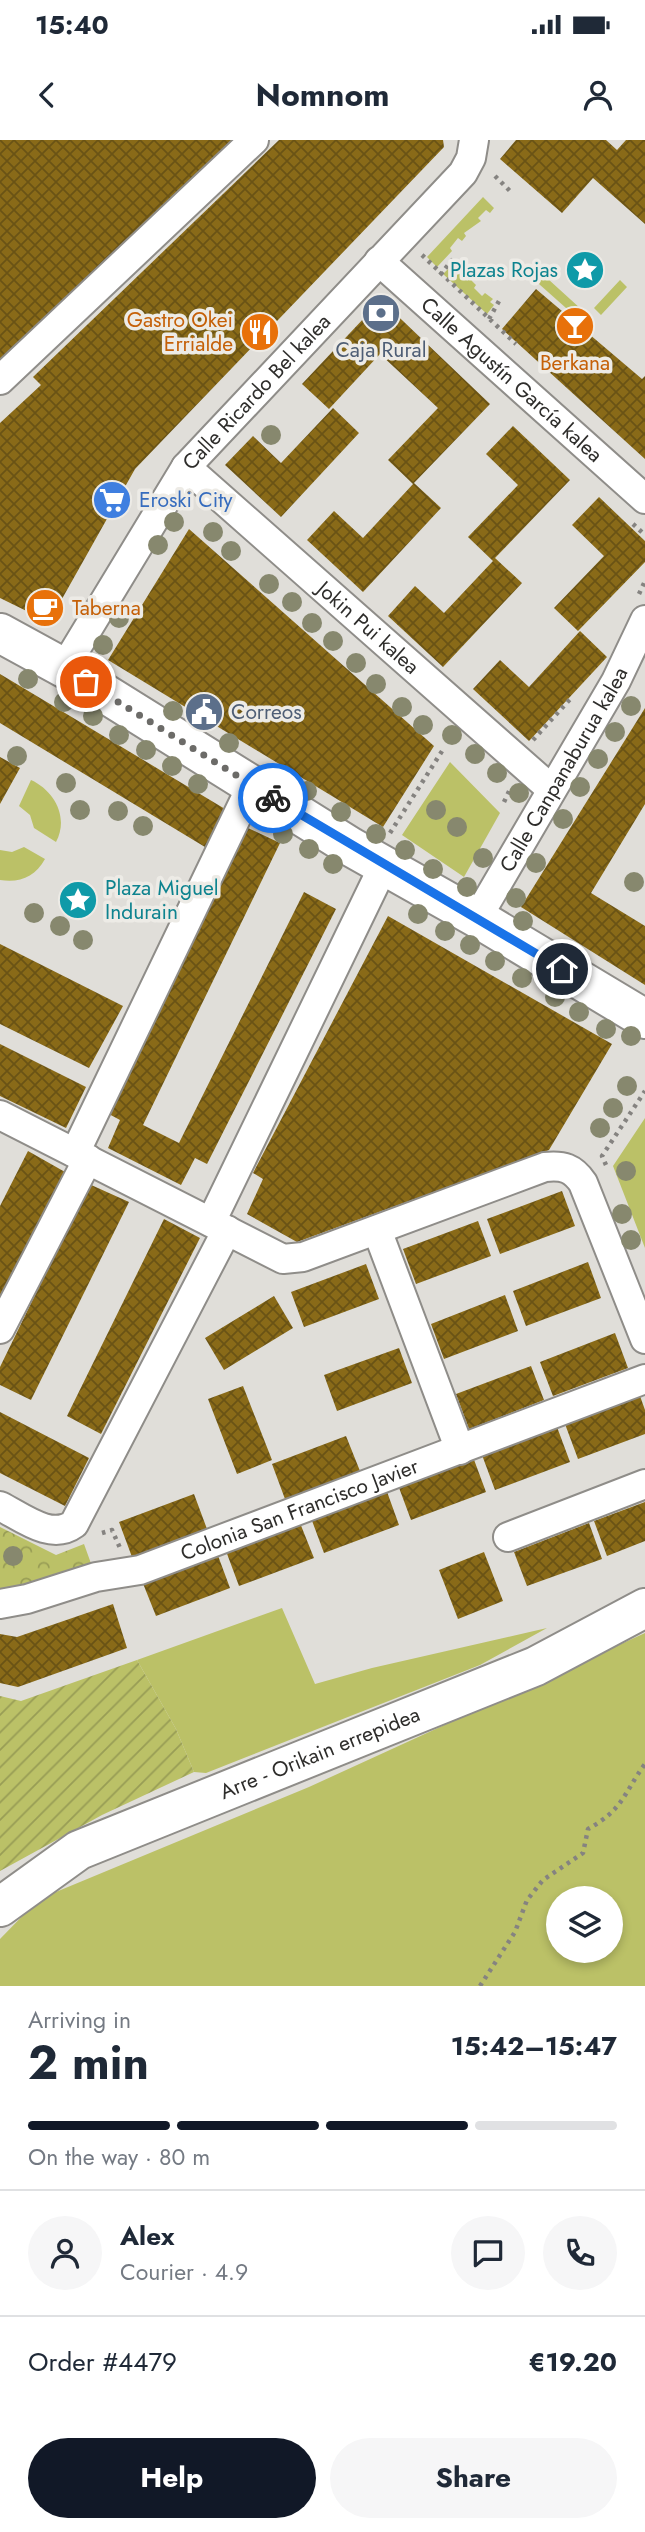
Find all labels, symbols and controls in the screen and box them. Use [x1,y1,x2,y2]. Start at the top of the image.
text: 15:40 [35,6,109,44]
text: Nomnom [255,72,390,118]
icon: back [28,76,66,114]
icon: person [579,76,617,114]
place icon: Plazas Rojas [564,249,606,291]
place label: Plazas Rojas [450,255,558,285]
street label: Calle Agustín García kalea [414,290,609,469]
bank icon: Caja Rural [360,292,402,334]
place label: Gastro Okei Errialde [127,305,233,359]
bar icon: Berkana [554,305,596,347]
street label: Calle Ricardo Bel kalea [175,307,338,477]
restaurant icon: Gastro Okei Errialde [239,311,281,353]
place label: Caja Rural [335,335,427,365]
place label: Berkana [540,348,610,378]
supermarket icon: Eroski City [91,479,133,521]
place label: Eroski City [139,485,233,515]
street label: Jokin Pui kalea [308,572,426,681]
cafe icon: Taberna [24,587,66,629]
place label: Taberna [72,593,141,623]
pin [56,652,116,712]
street label: Calle Canpanaburua kalea [492,662,635,878]
icon: bag [67,663,105,701]
public building icon: Correos [183,691,225,733]
place label: Correos [231,697,302,727]
courier [238,763,308,833]
icon: bike [254,779,292,817]
place label: Plaza Miguel Indurain [105,873,219,927]
place icon: Plaza Miguel Indurain [57,879,99,921]
pin [532,939,592,999]
icon: home [543,950,581,988]
street label: Colonia San Francisco Javier [176,1451,423,1568]
street label: Arre - Orikain errepidea [215,1699,424,1807]
map controls [546,1886,623,1963]
button: layers [546,1886,623,1963]
text: Arriving in [28,2003,131,2037]
text: 15:42–15:47 [451,2027,617,2065]
text: 2 min [28,2030,149,2096]
text: On the way · 80 m [28,2140,210,2174]
button: person [28,2216,102,2290]
button: chat [451,2216,525,2290]
button: phone [543,2216,617,2290]
text: Alex [120,2217,174,2255]
text: Courier · 4.9 [120,2255,248,2289]
text: Order #4479 [28,2343,177,2381]
text: €19.20 [529,2343,617,2381]
button: Help [28,2438,316,2518]
button: Share [330,2438,617,2518]

